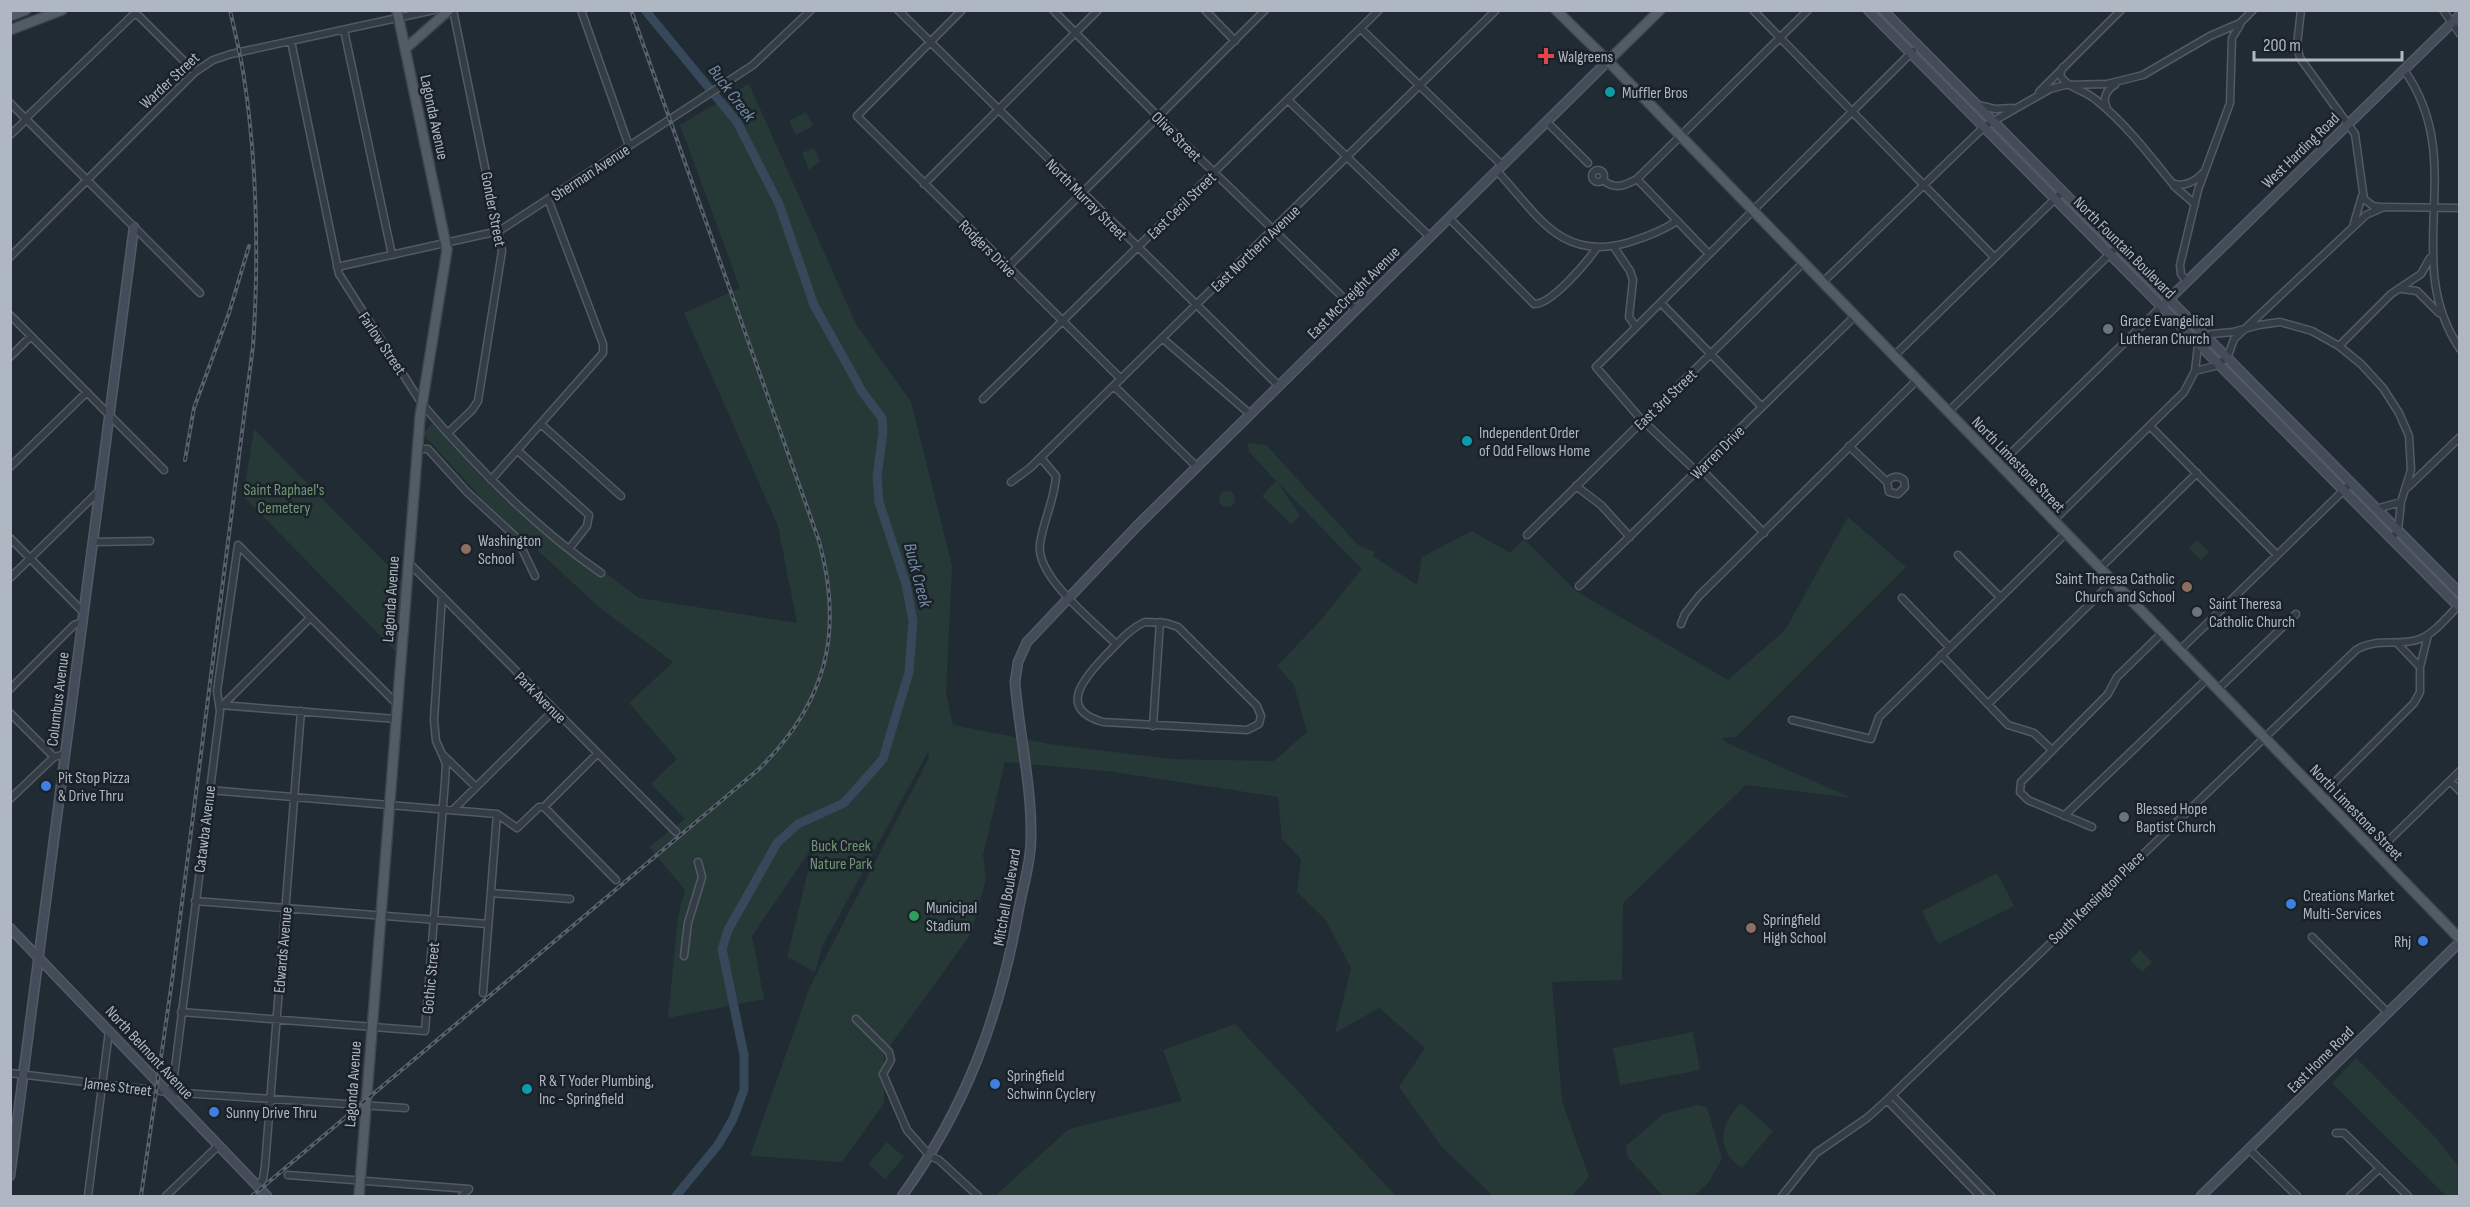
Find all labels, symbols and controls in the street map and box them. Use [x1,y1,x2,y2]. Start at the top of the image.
scale bar [2254,24,2402,62]
text: 200 m [2263,35,2301,56]
place label: Walgreens [1558,48,1614,67]
street label: Warder Street [136,49,204,113]
marker: Walgreens [1539,49,1553,63]
water label: Buck Creek [703,61,761,127]
street label: Lagonda Avenue [415,73,452,162]
place label: Muffler Bros [1622,84,1688,103]
marker: Muffler Bros [1603,85,1617,99]
street label: Olive Street [1147,108,1205,166]
street label: West Harding Road [2258,109,2344,193]
street label: Sherman Avenue [548,141,634,206]
street label: North Murray Street [1041,155,1131,245]
street label: East Cecil Street [1144,168,1221,244]
street label: Gonder Street [476,170,509,248]
street label: North Fountain Boulevard [2069,193,2179,303]
street label: East Northern Avenue [1208,202,1305,296]
street label: Rodgers Drive [954,216,1020,282]
street label: East McCreight Avenue [1304,243,1404,343]
street label: Farlow Street [354,309,410,379]
place label: Grace Evangelical Lutheran Church [2120,312,2214,349]
marker: Grace Evangelical Lutheran Church [2101,322,2115,336]
street label: East 3rd Street [1631,365,1701,435]
street label: North Limestone Street [1967,413,2069,517]
street label: Warren Drive [1687,422,1749,484]
place label: Independent Order of Odd Fellows Home [1479,424,1590,461]
marker: Independent Order of Odd Fellows Home [1460,434,1474,448]
park label: Saint Raphael's Cemetery [243,481,325,518]
place label: Washington School [478,532,541,569]
water label: Buck Creek [899,541,937,611]
marker: Washington School [459,542,473,556]
street label: Lagonda Avenue [379,555,404,643]
place label: Saint Theresa Catholic Church and School [2055,570,2175,607]
marker: Saint Theresa Catholic Church and School [2180,580,2194,594]
place label: Saint Theresa Catholic Church [2209,595,2295,632]
marker: Saint Theresa Catholic Church [2190,605,2204,619]
street label: Columbus Avenue [43,651,74,747]
street label: Park Avenue [510,668,570,728]
street label: North Limestone Street [2305,761,2407,865]
place label: Pit Stop Pizza & Drive Thru [58,769,130,806]
marker: Pit Stop Pizza & Drive Thru [39,779,53,793]
street label: Catawba Avenue [191,784,220,874]
place label: Blessed Hope Baptist Church [2136,800,2216,837]
marker: Blessed Hope Baptist Church [2117,810,2131,824]
park label: Buck Creek Nature Park [810,837,872,874]
street label: Mitchell Boulevard [990,847,1025,947]
street label: South Kensington Place [2045,847,2149,949]
place label: Creations Market Multi-Services [2303,887,2395,924]
marker: Creations Market Multi-Services [2284,897,2298,911]
place label: Municipal Stadium [926,899,977,936]
street label: Edwards Avenue [270,906,297,994]
marker: Municipal Stadium [907,909,921,923]
place label: Springfield High School [1763,911,1826,948]
marker: Springfield High School [1744,921,1758,935]
place label: Rhj [2394,933,2411,952]
marker: Rhj [2416,934,2430,948]
street label: Gothic Street [419,941,444,1015]
street label: North Belmont Avenue [101,1002,197,1104]
street label: East Home Road [2284,1023,2358,1097]
street label: Lagonda Avenue [341,1040,366,1128]
place label: Springfield Schwinn Cyclery [1007,1067,1096,1104]
place label: R & T Yoder Plumbing, Inc - Springfield [539,1072,654,1109]
street label: James Street [82,1074,153,1101]
marker: Springfield Schwinn Cyclery [988,1077,1002,1091]
marker: R & T Yoder Plumbing, Inc - Springfield [520,1082,534,1096]
place label: Sunny Drive Thru [226,1104,317,1123]
marker: Sunny Drive Thru [207,1105,221,1119]

